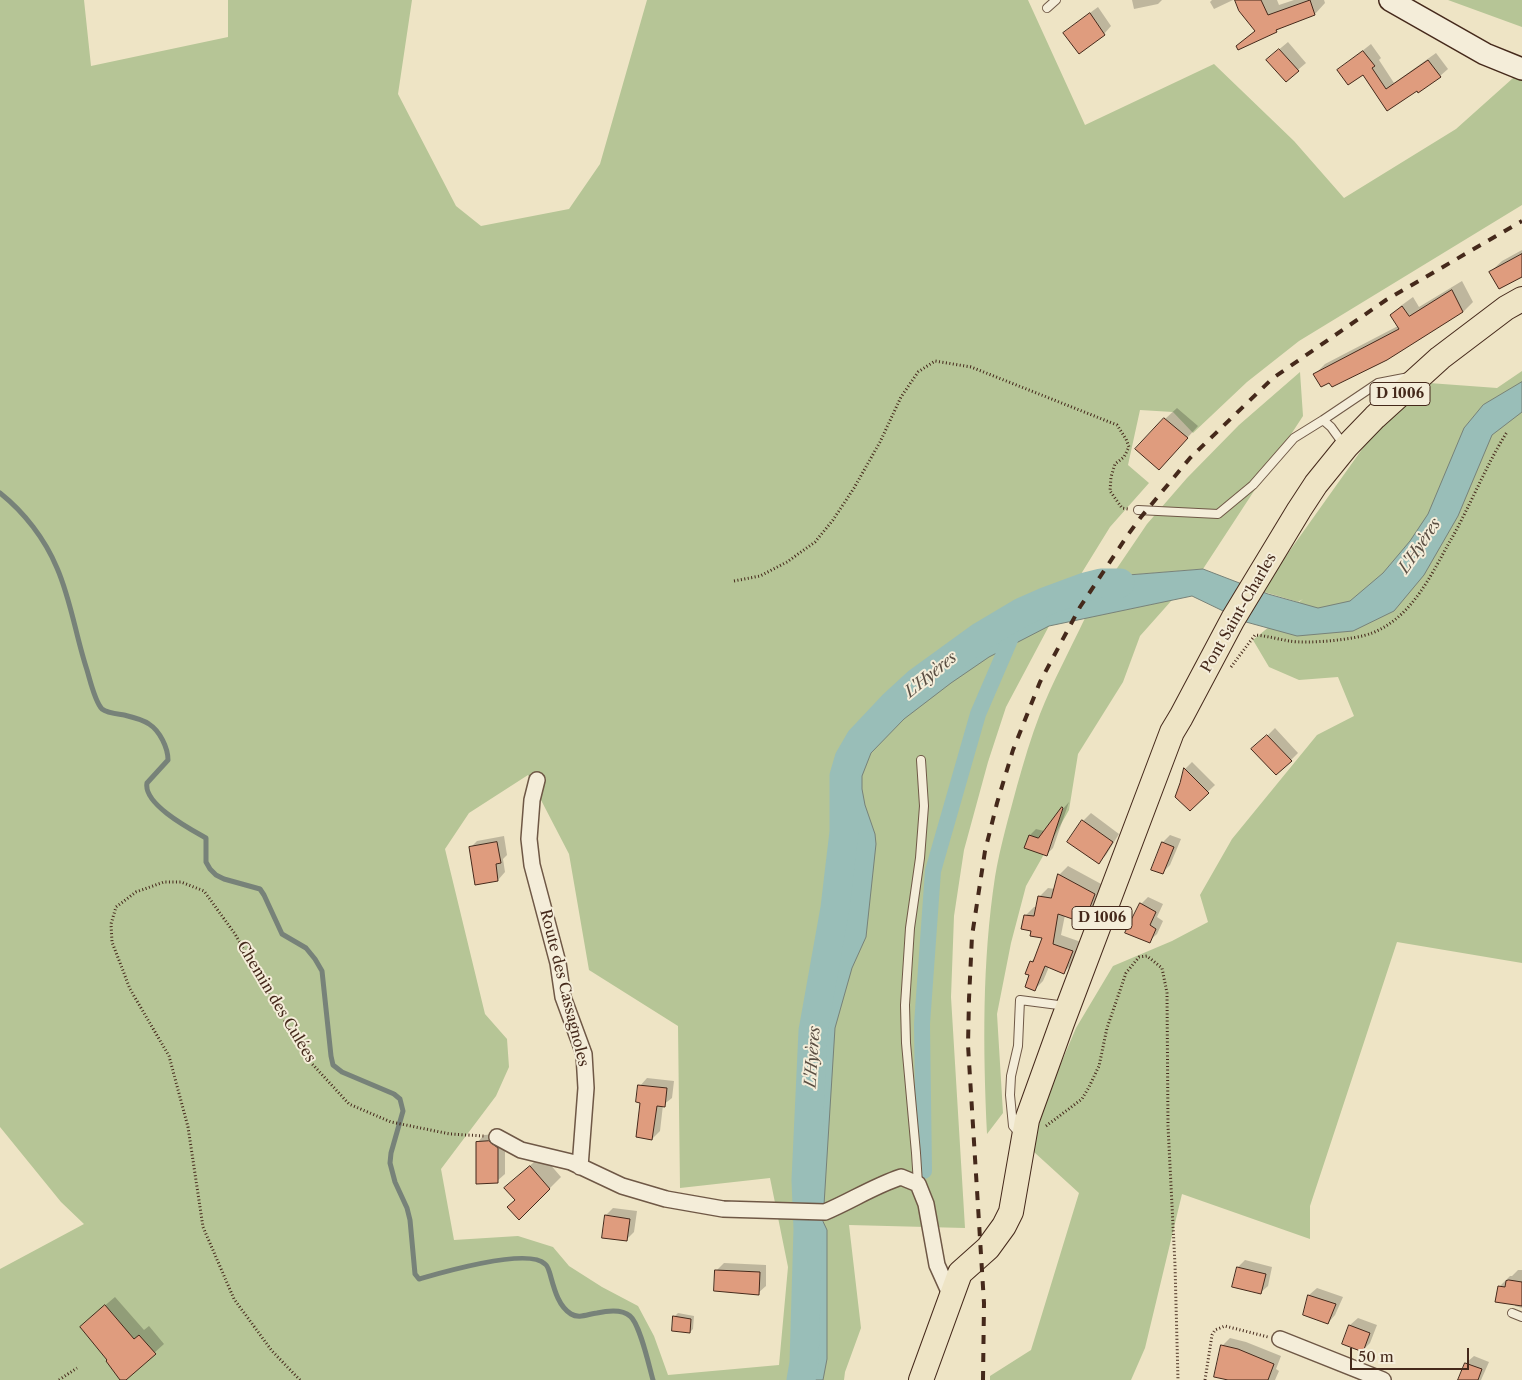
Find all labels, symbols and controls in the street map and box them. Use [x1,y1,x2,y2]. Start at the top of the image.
road number: D 1006 [1370,382,1430,406]
water label: L'Hyères [1395,515,1445,577]
street label: Pont Saint-Charles [1197,550,1281,676]
water label: L'Hyères [901,648,961,702]
road number: D 1006 [1072,906,1132,930]
street label: Route des Cassagnoles [536,908,592,1068]
street label: Chemin des Culées [233,938,319,1066]
water label: L'Hyères [801,1026,825,1088]
scale bar [1352,1338,1471,1370]
text: 50 m [1358,1347,1394,1366]

